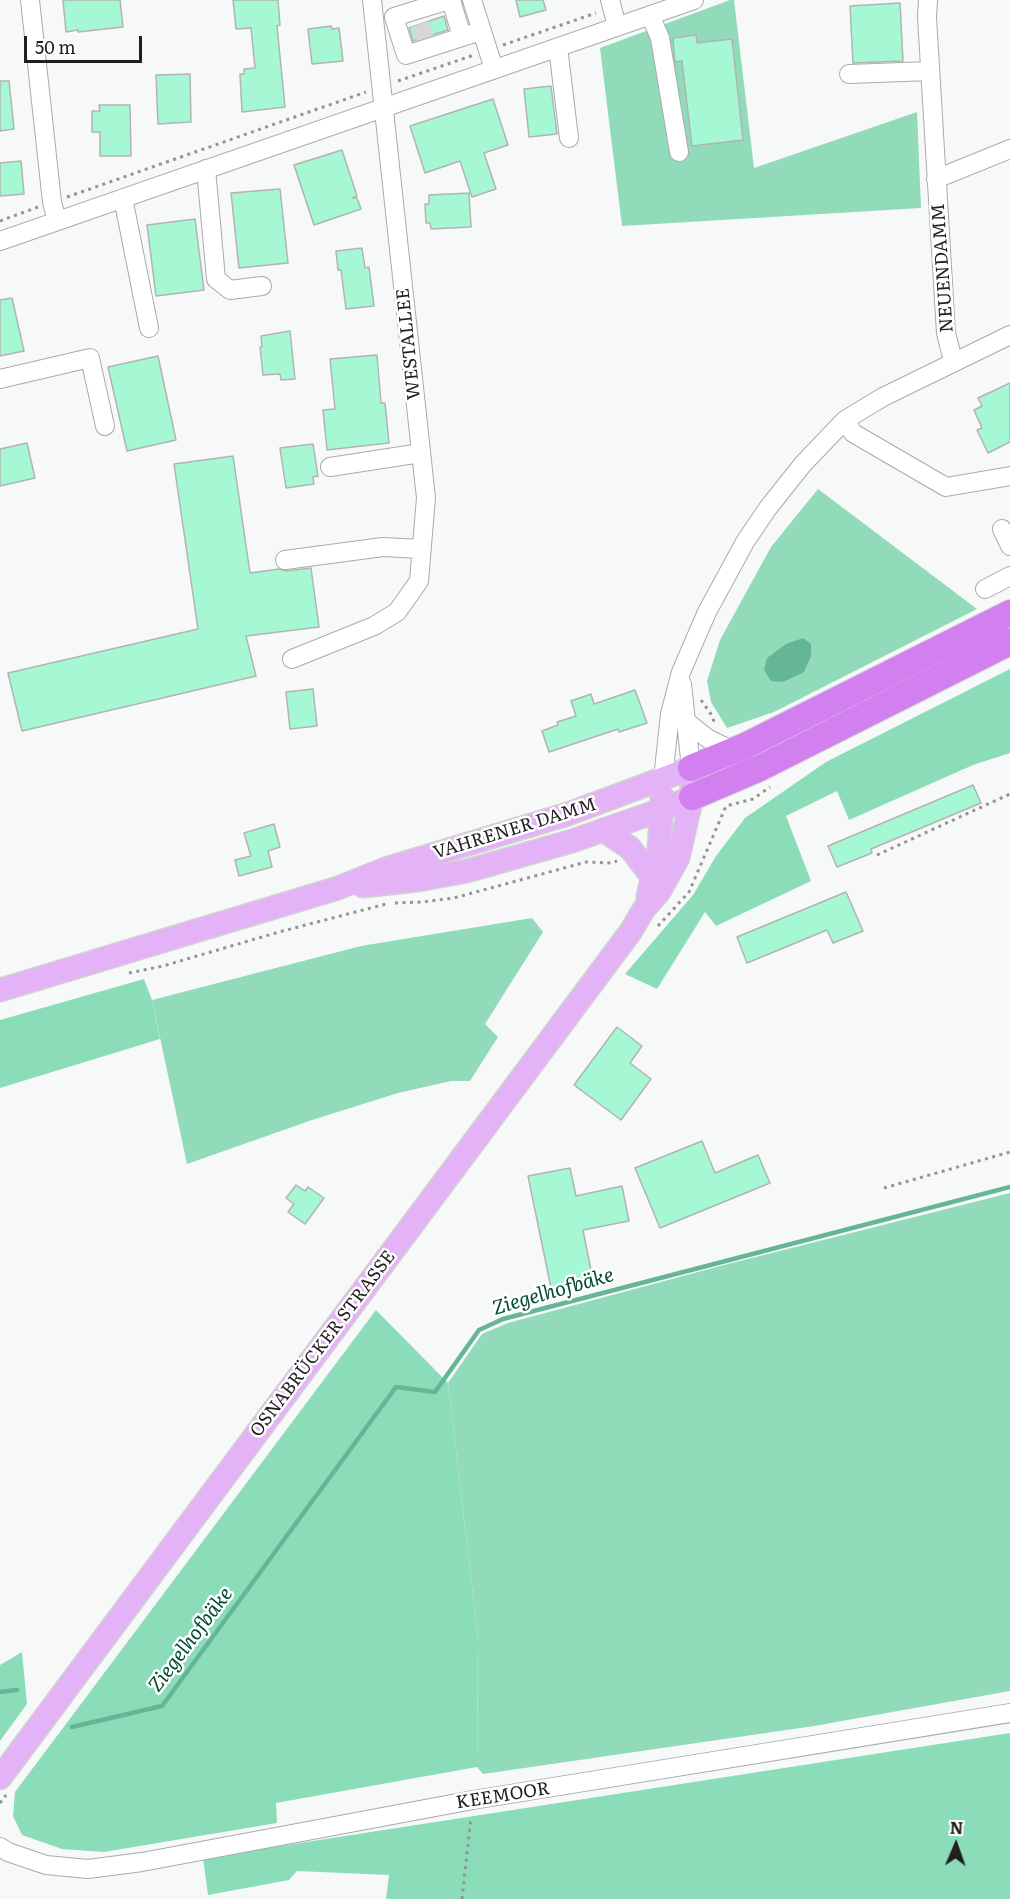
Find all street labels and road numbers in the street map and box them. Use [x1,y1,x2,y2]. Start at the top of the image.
street label: NEUENDAMM [928,203,958,333]
street label: WESTALLEE [392,287,426,401]
street label: VAHRENER DAMM [431,794,599,864]
street label: OSNABRÜCKER STRASSE [246,1247,400,1441]
street label: KEEMOOR [455,1778,551,1814]

